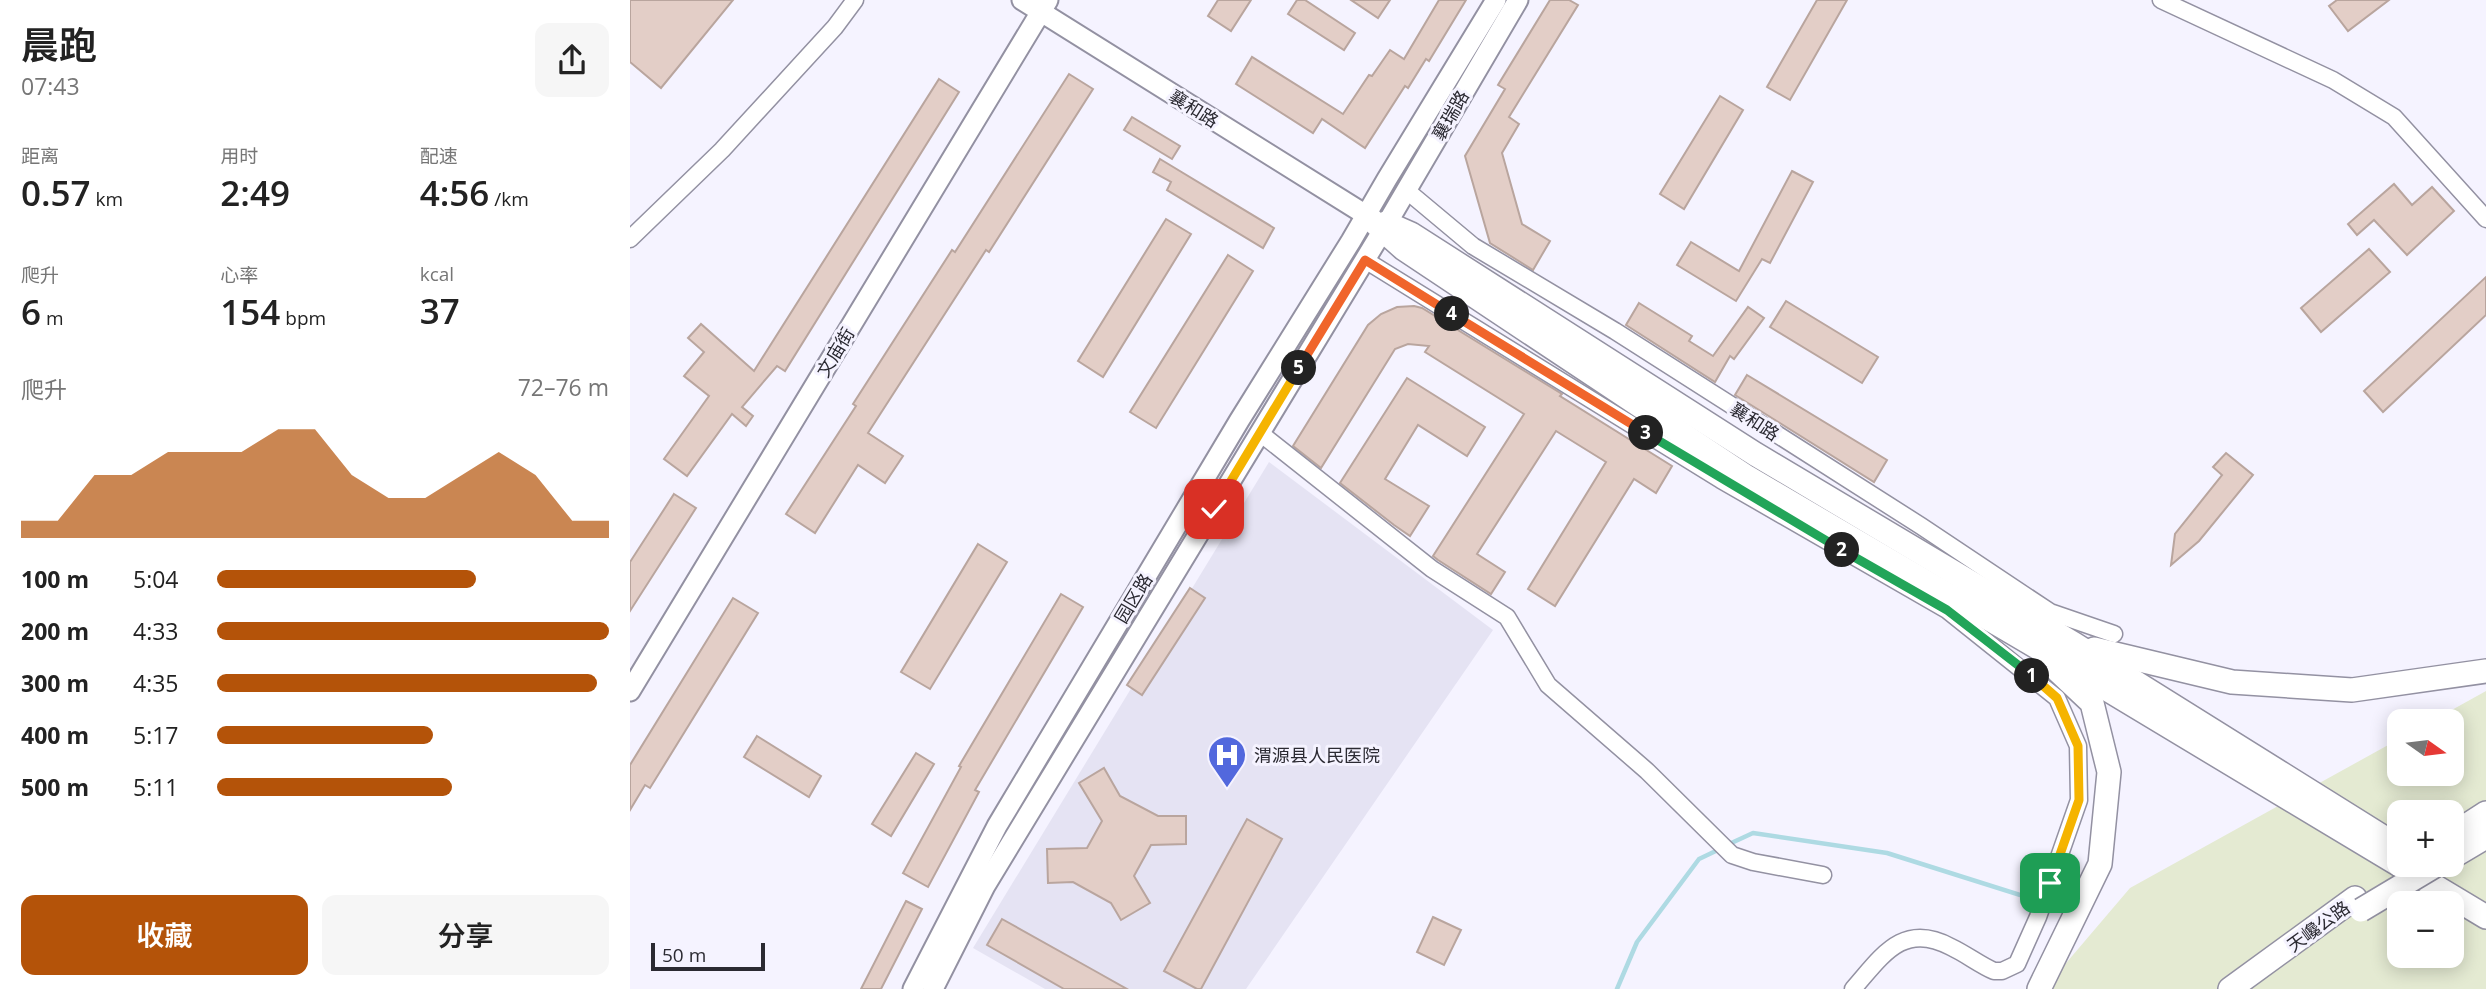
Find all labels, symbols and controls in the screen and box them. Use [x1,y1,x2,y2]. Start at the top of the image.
text: 晨跑 [21,18,97,70]
button: share [535,23,609,97]
text: 07:43 [21,70,80,102]
street label: 襄和路 [1165,84,1223,132]
street label: 襄瑞路 [1426,86,1474,144]
text: 距离 [21,143,59,169]
text: 用时 [220,143,258,169]
text: 配速 [420,143,458,169]
text: 0.57 [21,169,91,216]
text: 2:49 [220,169,290,216]
text: 4:56 [420,169,489,216]
text: km [91,186,123,212]
text: /km [489,186,529,212]
text: kcal [420,261,454,287]
text: 爬升 [21,262,59,288]
text: 心率 [220,262,258,288]
text: 37 [420,287,460,334]
text: 6 [21,288,41,335]
text: 154 [220,288,280,335]
pin: 4 [1434,296,1470,332]
text: 4 [1446,300,1457,326]
text: m [41,305,64,331]
text: bpm [280,305,326,331]
street label: 文庙街 [811,323,859,381]
pin: 5 [1282,350,1316,386]
text: 5 [1293,354,1304,380]
text: 72–76 m [518,371,609,403]
text: 爬升 [21,373,67,405]
street label: 襄和路 [1726,396,1784,446]
pin: 3 [1628,416,1664,450]
text: 3 [1640,419,1651,445]
pin [1184,479,1244,539]
icon: check [1195,490,1233,528]
pin: 2 [1824,532,1860,568]
text: 2 [1836,536,1847,562]
text: 100 m [21,563,89,595]
text: 5:04 [133,563,179,595]
street label: 园区路 [1109,569,1157,627]
text: 200 m [21,615,89,647]
text: 4:33 [133,615,179,647]
pin: 1 [2014,658,2050,694]
text: 1 [2026,662,2037,688]
text: 300 m [21,667,89,699]
text: 4:35 [133,667,179,699]
north arrow [2387,709,2464,786]
map controls [2387,709,2464,968]
text: 400 m [21,719,89,751]
text: 5:17 [133,719,179,751]
hospital icon: 渭源县人民医院 [1206,734,1248,789]
place label: 渭源县人民医院 [1254,743,1380,767]
text: 500 m [21,771,89,803]
text: 5:11 [133,771,179,803]
button: + [2387,800,2464,877]
pin [2020,853,2080,913]
icon: arrive [2031,864,2069,902]
button: − [2387,891,2464,968]
button: 收藏 [21,895,308,975]
button: 分享 [322,895,609,975]
street label: 天巉公路 [2282,895,2354,957]
scale bar [651,940,765,972]
text: 50 m [662,942,706,968]

